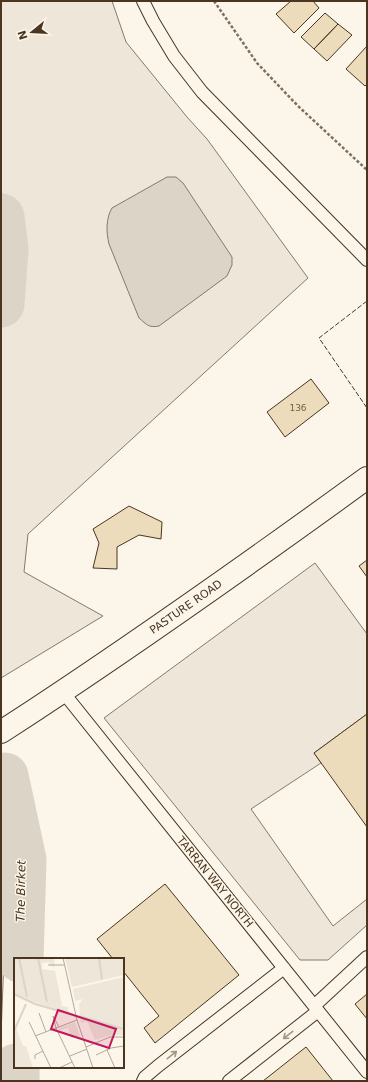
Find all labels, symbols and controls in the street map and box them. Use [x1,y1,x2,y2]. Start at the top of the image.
north arrow [12,12,52,52]
text: N [15,29,31,41]
house number: 136 [289,403,307,413]
street label: PASTURE ROAD [147,577,225,637]
street label: TARRAN WAY NORTH [174,833,256,930]
water label: The Birket [13,859,29,922]
inset map [14,958,124,1068]
one-way arrow [282,1031,293,1039]
one-way arrow [166,1051,177,1060]

